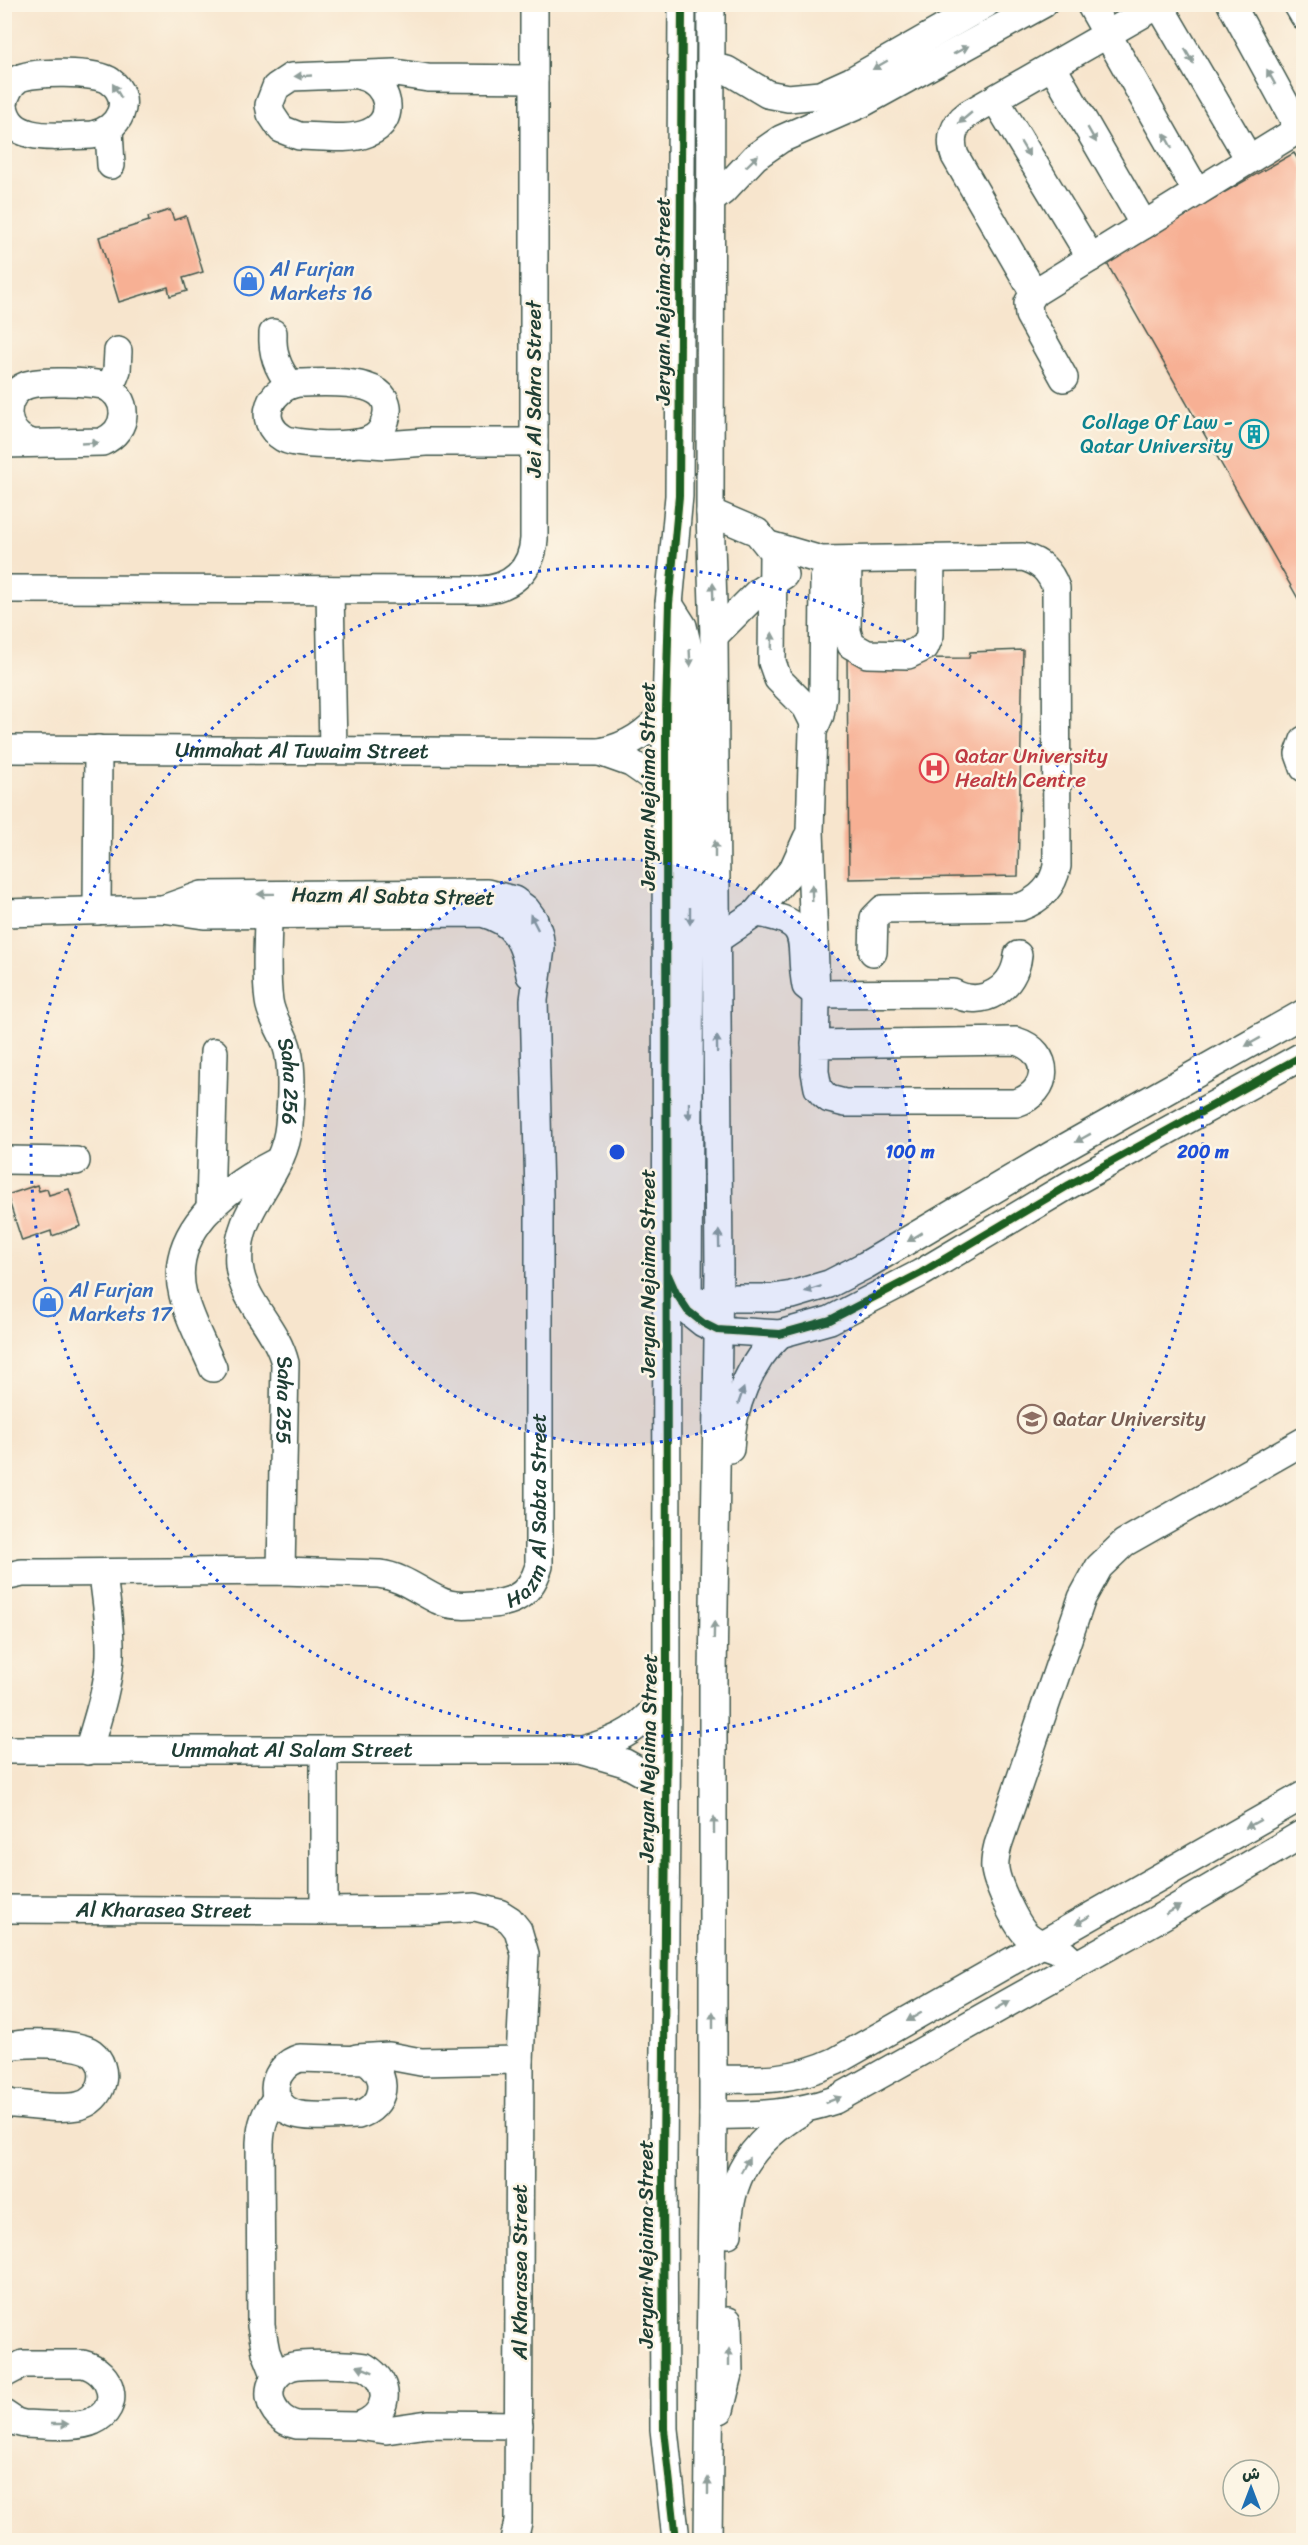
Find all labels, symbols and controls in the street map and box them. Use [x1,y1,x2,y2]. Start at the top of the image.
one-way arrow [952,45,969,55]
one-way arrow [1184,47,1194,64]
one-way arrow [872,59,888,70]
one-way arrow [1266,68,1276,85]
one-way arrow [293,71,312,80]
one-way arrow [111,83,122,99]
one-way arrow [957,112,973,125]
one-way arrow [1087,127,1097,144]
one-way arrow [1163,132,1173,149]
one-way arrow [1020,141,1031,157]
one-way arrow [745,154,760,168]
street label: Jeryan Nejaima Street [644,197,682,406]
place label: Al Furjan Markets 16 [269,250,373,312]
shop icon: Al Furjan Markets 16 [233,265,265,297]
street label: Jei Al Sahra Street [515,299,553,478]
place label: Collage Of Law - Qatar University [1080,403,1233,465]
building icon: Collage Of Law - Qatar University [1238,418,1270,450]
one-way arrow [81,439,100,448]
one-way arrow [708,582,717,601]
one-way arrow [767,631,777,650]
one-way arrow [685,648,695,667]
street label: Jeryan Nejaima Street [629,682,667,891]
street label: Ummahat Al Tuwaim Street [175,731,429,770]
place label: Qatar University Health Centre [955,737,1108,799]
hospital icon: Qatar University Health Centre [918,752,950,784]
one-way arrow [710,840,720,859]
street label: Hazm Al Sabta Street [291,875,495,917]
one-way arrow [807,884,817,903]
one-way arrow [257,890,276,899]
one-way arrow [685,906,695,925]
one-way arrow [529,913,539,931]
street label: Saha 256 [266,1032,310,1127]
one-way arrow [712,1035,722,1054]
one-way arrow [1244,1037,1261,1047]
one-way arrow [684,1101,694,1120]
one-way arrow [1074,1133,1091,1143]
text: 100 m [886,1136,935,1168]
text: 200 m [1176,1136,1229,1168]
centre of rings [607,1142,627,1162]
street label: Jeryan Nejaima Street [629,1169,667,1378]
one-way arrow [714,1230,723,1249]
one-way arrow [907,1231,923,1242]
place label: Al Furjan Markets 17 [68,1271,174,1333]
one-way arrow [804,1285,822,1295]
shop icon: Al Furjan Markets 17 [32,1286,64,1318]
street label: Saha 255 [264,1351,305,1445]
one-way arrow [737,1387,746,1405]
place label: Qatar University [1053,1400,1206,1438]
school or university icon: Qatar University [1016,1403,1048,1435]
street label: Hazm Al Sabta Street [499,1413,558,1619]
one-way arrow [709,1621,719,1640]
street label: Jeryan Nejaima Street [627,1653,669,1864]
street label: Ummahat Al Salam Street [171,1731,413,1769]
one-way arrow [709,1816,719,1835]
one-way arrow [1244,1818,1261,1828]
street label: Al Kharasea Street [75,1890,252,1930]
one-way arrow [1165,1904,1181,1915]
one-way arrow [1075,1914,1091,1925]
one-way arrow [995,2000,1011,2011]
one-way arrow [708,2011,718,2030]
one-way arrow [906,2011,922,2022]
one-way arrow [824,2095,842,2105]
street label: Jeryan Nejaima Street [627,2140,665,2349]
one-way arrow [740,2156,750,2173]
street label: Al Kharasea Street [501,2184,539,2361]
one-way arrow [724,2347,734,2366]
one-way arrow [355,2364,373,2374]
one-way arrow [51,2419,70,2429]
north arrow [1221,2458,1281,2518]
text: ش [1242,2459,1260,2488]
one-way arrow [703,2477,713,2496]

